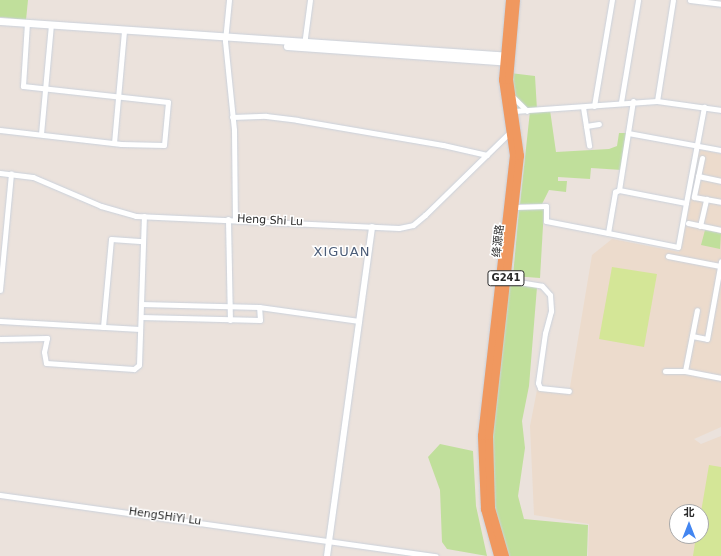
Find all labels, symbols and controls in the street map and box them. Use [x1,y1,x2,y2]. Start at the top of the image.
street label: Heng Shi Lu [237,213,303,229]
street label: 绛源路 [491,224,507,258]
district label: XIGUAN [314,244,370,260]
road number: G241 [487,270,525,286]
north arrow [669,504,709,544]
street label: HengSHiYi Lu [128,505,202,529]
text: 北 [684,506,695,519]

